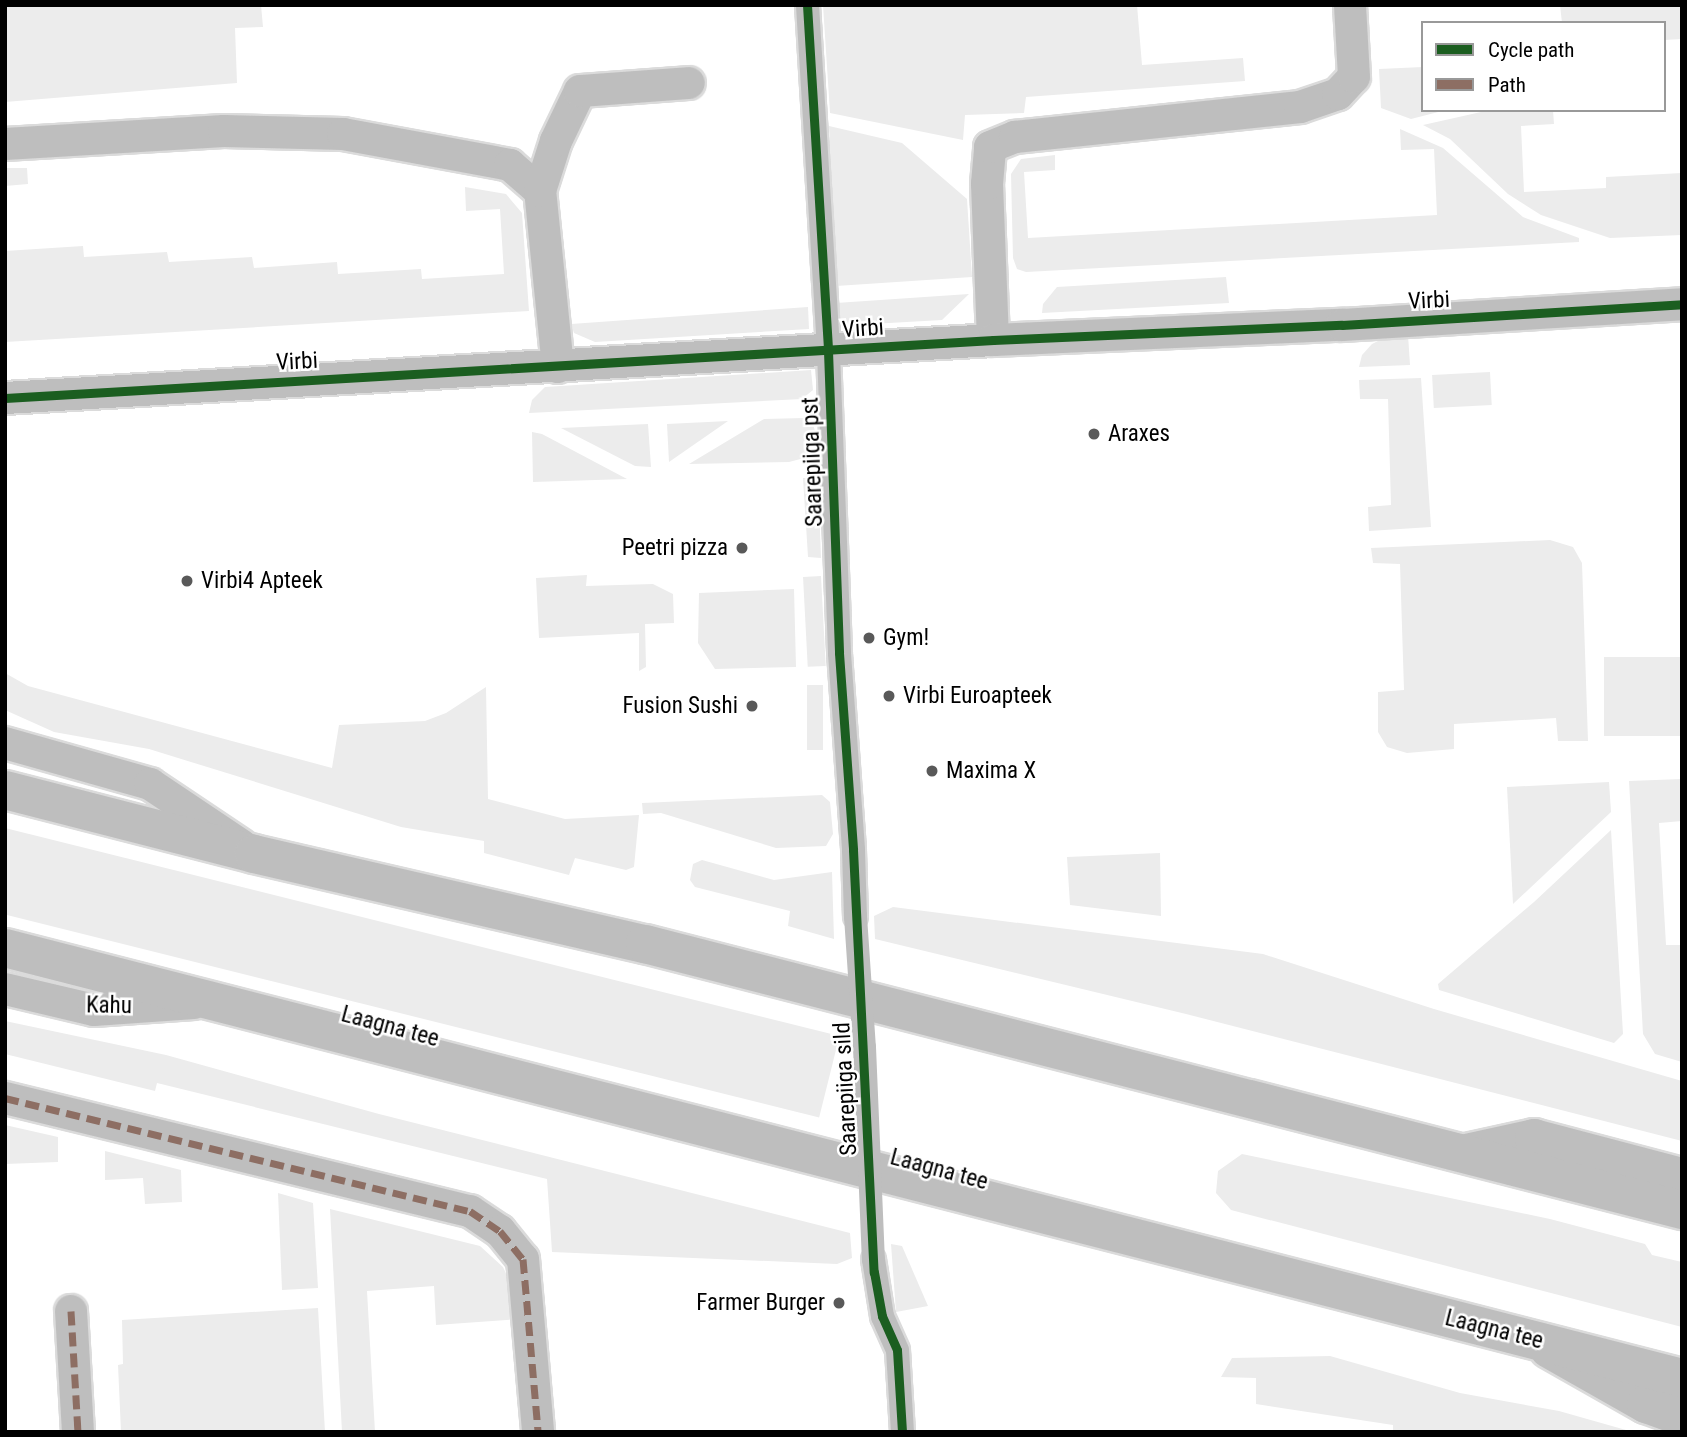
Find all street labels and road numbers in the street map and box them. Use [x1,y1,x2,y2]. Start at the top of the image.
street label: Virbi [1407,286,1451,316]
street label: Virbi [841,314,885,344]
street label: Virbi [275,347,319,377]
street label: Saarepiiga pst [797,397,829,527]
street label: Kahu [86,992,132,1020]
street label: Laagna tee [338,1001,442,1053]
street label: Saarepiiga sild [829,1022,863,1156]
street label: Laagna tee [887,1144,991,1196]
street label: Laagna tee [1442,1304,1546,1356]

